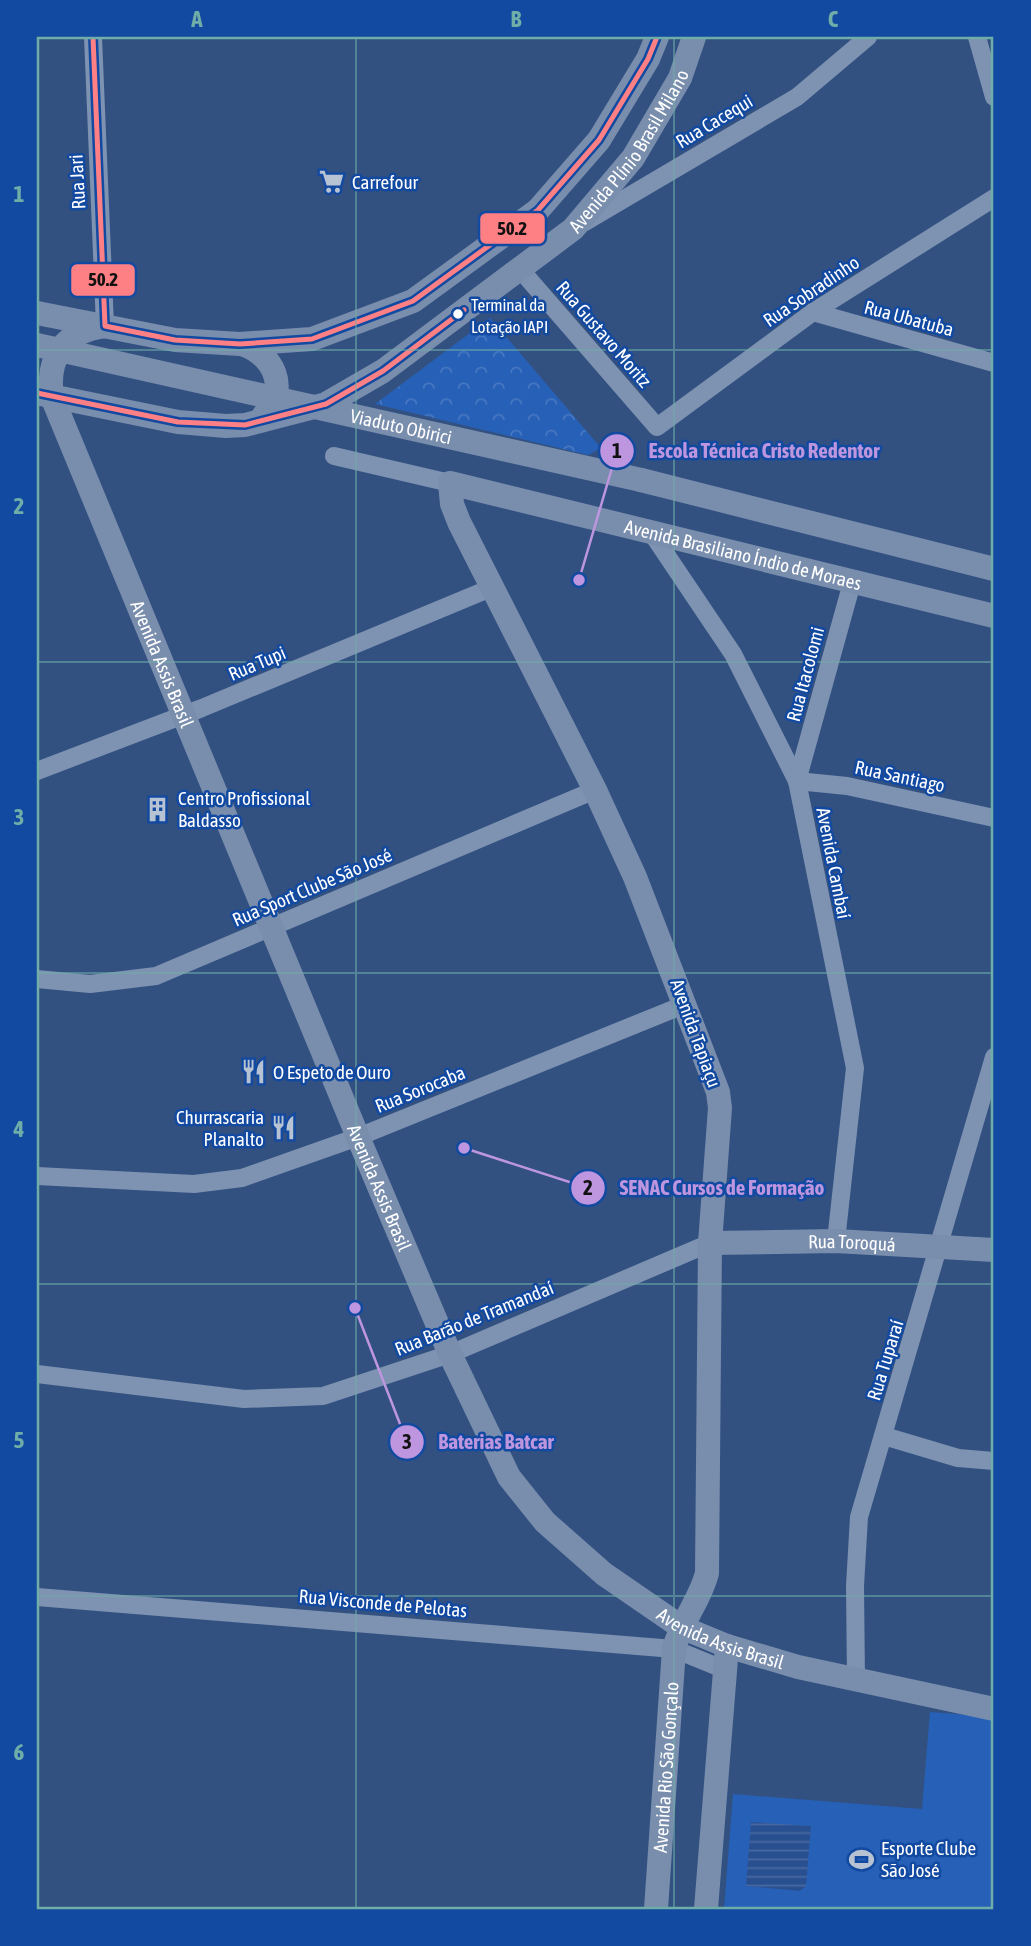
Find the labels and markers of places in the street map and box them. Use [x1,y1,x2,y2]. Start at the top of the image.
supermarket icon: Carrefour [318,168,346,196]
place label: Carrefour [352,171,419,193]
place label: Terminal da Lotação IAPI [471,295,548,337]
marker: Terminal da Lotação IAPI [451,307,465,321]
callout: Escola Técnica Cristo Redentor [600,430,894,472]
place label: Centro Profissional Baldasso [178,787,310,831]
building icon: Centro Profissional Baldasso [144,795,172,823]
restaurant icon: O Espeto de Ouro [239,1058,267,1086]
place label: O Espeto de Ouro [273,1061,391,1083]
place label: Churrascaria Planalto [176,1106,264,1150]
restaurant icon: Churrascaria Planalto [270,1114,298,1142]
callout: SENAC Cursos de Formação [571,1167,838,1209]
callout: Baterias Batcar [390,1421,568,1463]
place label: Esporte Clube São José [881,1837,976,1881]
sports icon: Esporte Clube São José [847,1845,875,1873]

